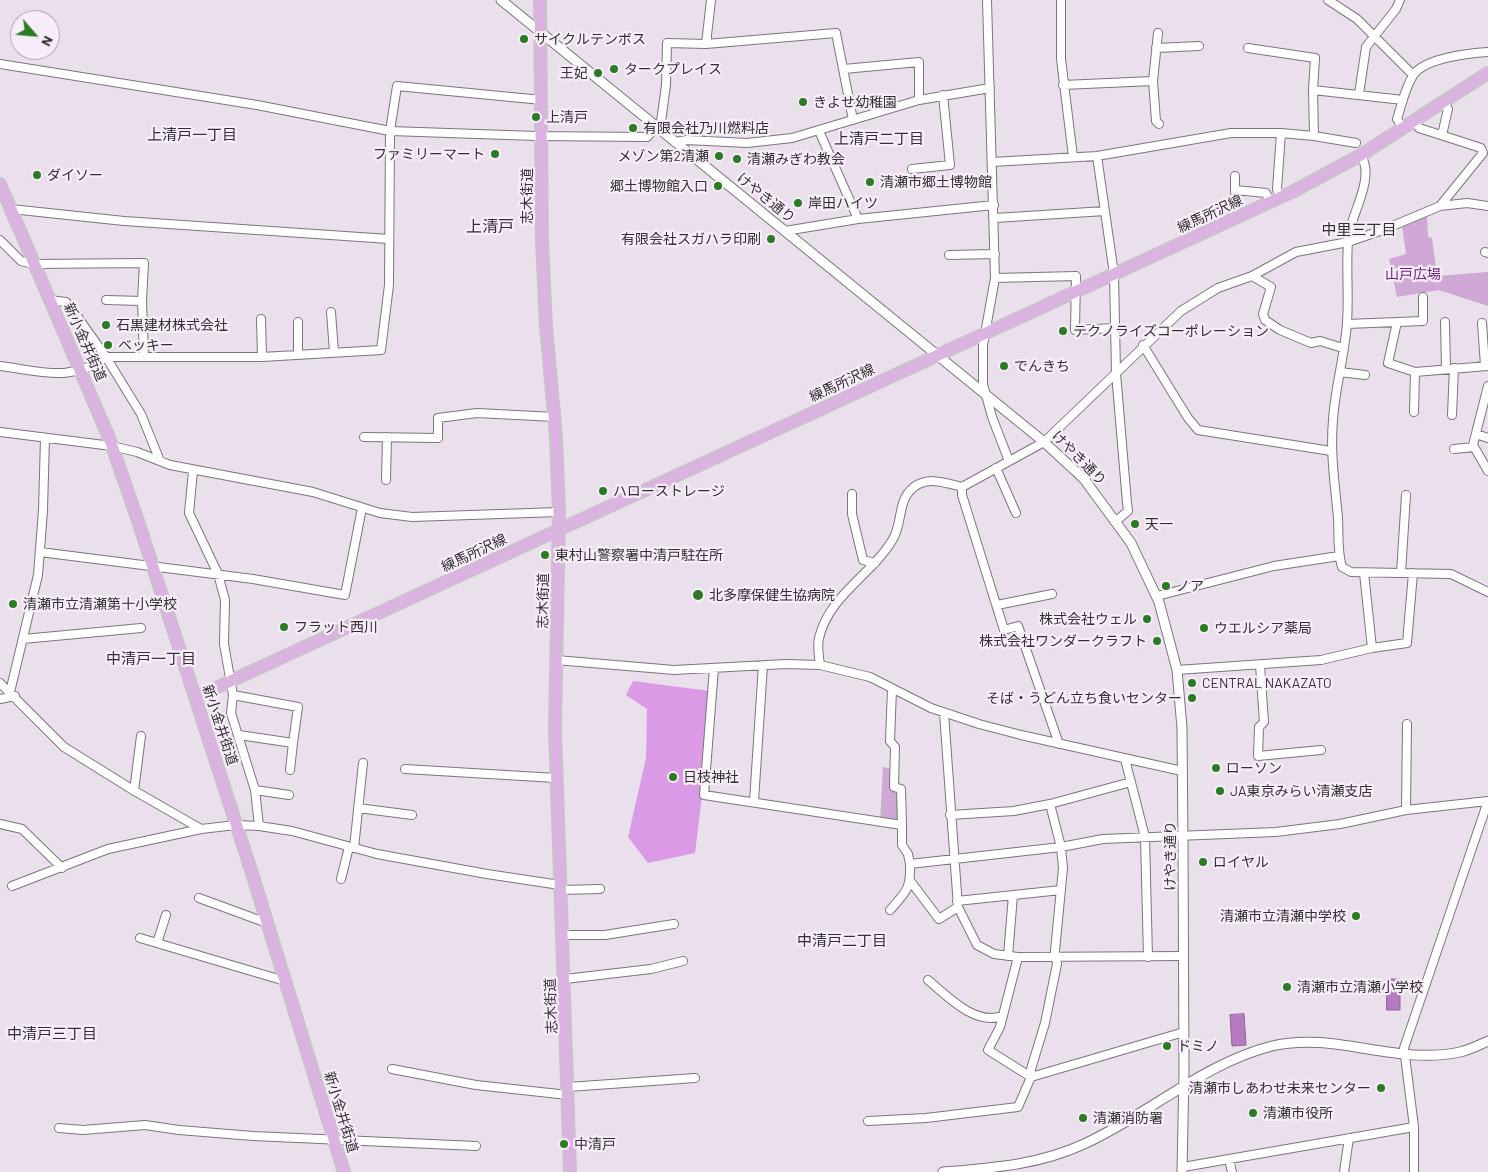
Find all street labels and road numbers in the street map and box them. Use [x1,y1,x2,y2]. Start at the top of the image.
street label: 志木街道 [519,168,535,224]
street label: けやき通り [734,169,798,227]
street label: 練馬所沢線 [1175,192,1245,236]
street label: 新小金井街道 [60,300,110,384]
street label: 練馬所沢線 [807,361,877,405]
street label: けやき通り [1048,427,1110,489]
street label: 練馬所沢線 [439,531,509,575]
street label: 志木街道 [534,573,552,629]
street label: 新小金井街道 [199,682,241,768]
street label: けやき通り [1162,821,1178,891]
street label: 志木街道 [542,978,560,1034]
street label: 新小金井街道 [321,1069,361,1155]

